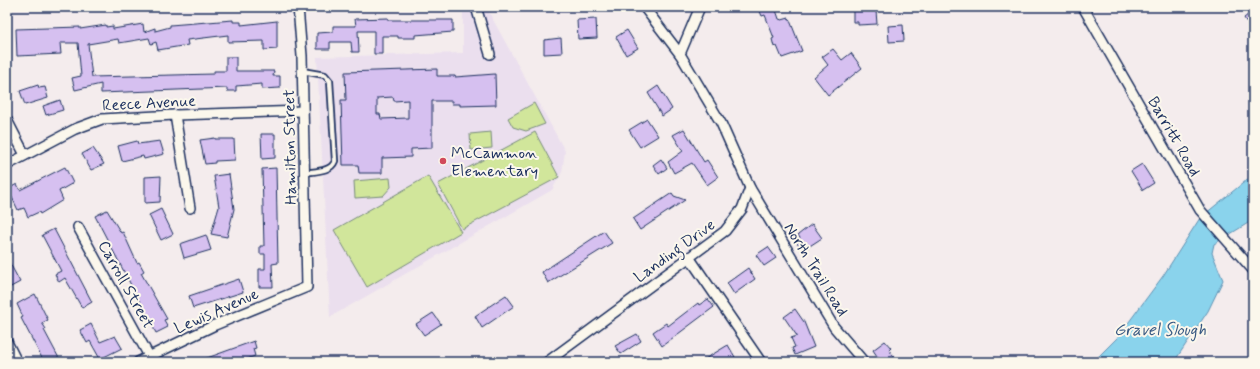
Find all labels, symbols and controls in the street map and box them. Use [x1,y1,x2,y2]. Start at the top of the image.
street label: Hamilton Street [279,89,302,205]
street label: Reece Avenue [102,91,197,116]
street label: Barritt Road [1142,93,1205,181]
place label: McCammon Elementary [451,143,538,182]
marker: McCammon Elementary [438,156,448,166]
street label: Landing Drive [630,215,720,289]
street label: North Trail Road [779,219,853,321]
street label: Carroll Street [93,237,159,333]
street label: Lewis Avenue [171,283,262,339]
water label: Gravel Slough [1114,319,1206,342]

